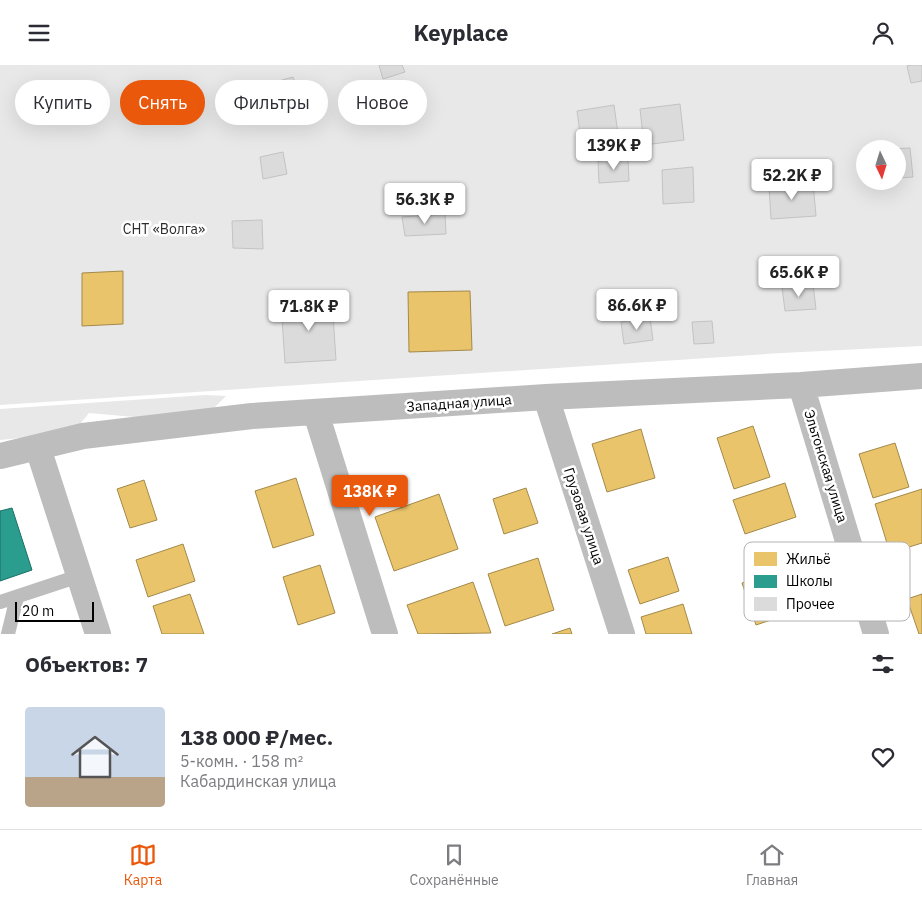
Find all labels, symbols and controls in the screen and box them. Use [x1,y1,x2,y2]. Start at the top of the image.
text: Keyplace [414,18,508,47]
icon: menu [25,19,53,47]
icon: person [869,19,897,47]
chip: Купить [15,80,110,125]
chip: Снять [120,80,205,125]
chip: Фильтры [215,80,328,125]
chip: Новое [338,80,427,125]
pin: 139K ₽ [573,129,655,171]
text: 139K ₽ [587,135,641,155]
north arrow [856,140,906,190]
map controls [856,140,906,190]
pin: 52.2K ₽ [746,159,838,201]
text: 52.2K ₽ [762,165,822,185]
pin: 56.3K ₽ [379,183,471,225]
text: 56.3K ₽ [395,189,455,209]
park label: СНТ «Волга» [123,220,205,238]
pin: 65.6K ₽ [753,255,845,298]
text: 65.6K ₽ [769,262,829,282]
pin: 71.8K ₽ [263,289,355,332]
pin: 86.6K ₽ [591,289,683,331]
text: 86.6K ₽ [607,295,667,315]
text: 71.8K ₽ [279,296,339,316]
street label: Западная улица [406,390,513,416]
street label: Эльтонская улица [800,407,852,525]
street label: Грузовая улица [560,465,608,567]
pin: 138K ₽ [329,475,411,517]
text: 138K ₽ [343,481,397,501]
legend [744,542,910,621]
text: Жильё [786,550,831,568]
text: Школы [786,572,833,590]
text: Прочее [786,595,835,613]
scale bar [15,599,94,622]
text: 20 m [22,602,54,620]
text: Объектов: 7 [25,650,148,678]
icon: filters [869,650,897,678]
text: 138 000 ₽/мес. [180,723,333,751]
icon: home [65,727,125,787]
icon: heart [869,743,897,771]
text: 5-комн. · 158 m² [180,751,303,771]
text: Кабардинская улица [180,771,336,791]
tab: Карта [124,841,162,889]
tab: Сохранённые [409,841,499,889]
tab: Главная [746,841,798,889]

